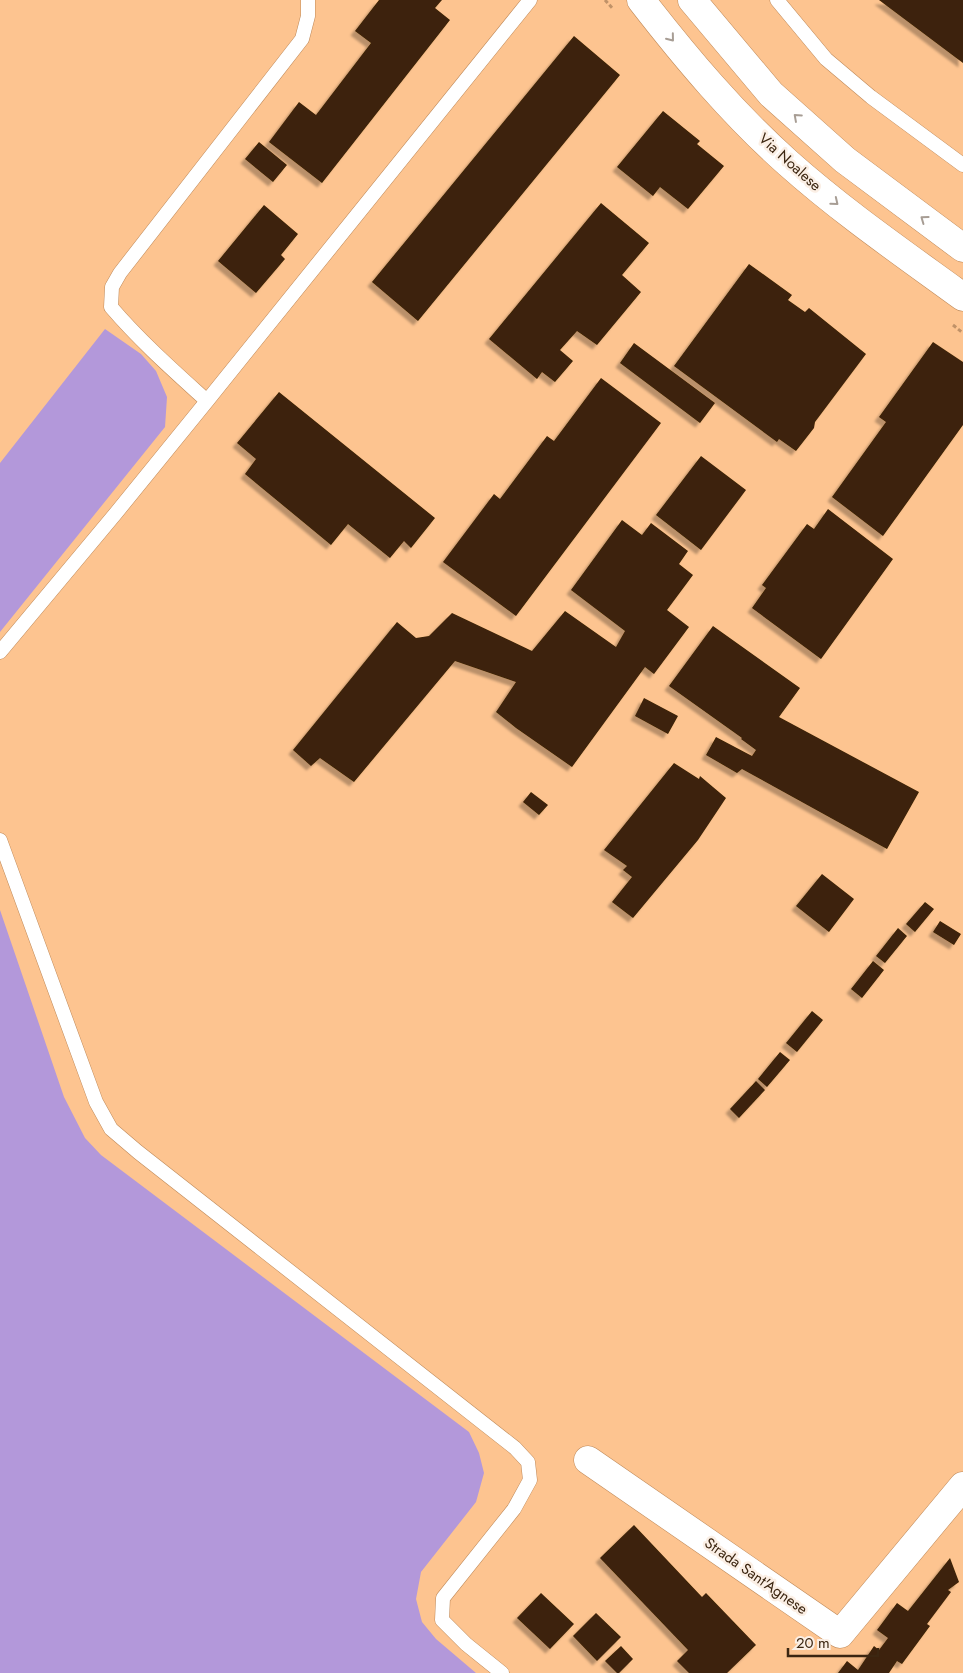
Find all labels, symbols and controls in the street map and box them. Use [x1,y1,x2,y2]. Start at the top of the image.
one-way arrow [665,32,673,41]
one-way arrow [794,114,803,123]
street label: Via Noalese [754,128,826,196]
one-way arrow [830,196,839,205]
one-way arrow [921,216,930,224]
street label: Strada Sant'Agnese [700,1532,812,1620]
scale bar [788,1626,878,1658]
text: 20 m [796,1632,830,1654]

